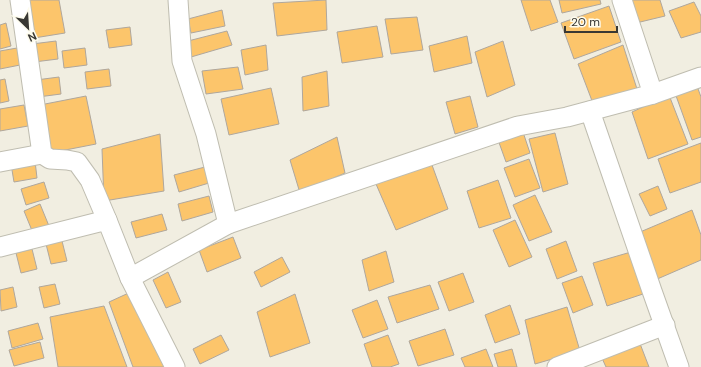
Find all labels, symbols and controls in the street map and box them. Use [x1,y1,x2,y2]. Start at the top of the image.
north arrow [8,8,48,48]
scale bar [565,8,617,34]
text: 20 m [571,14,600,30]
text: N [26,29,39,45]

